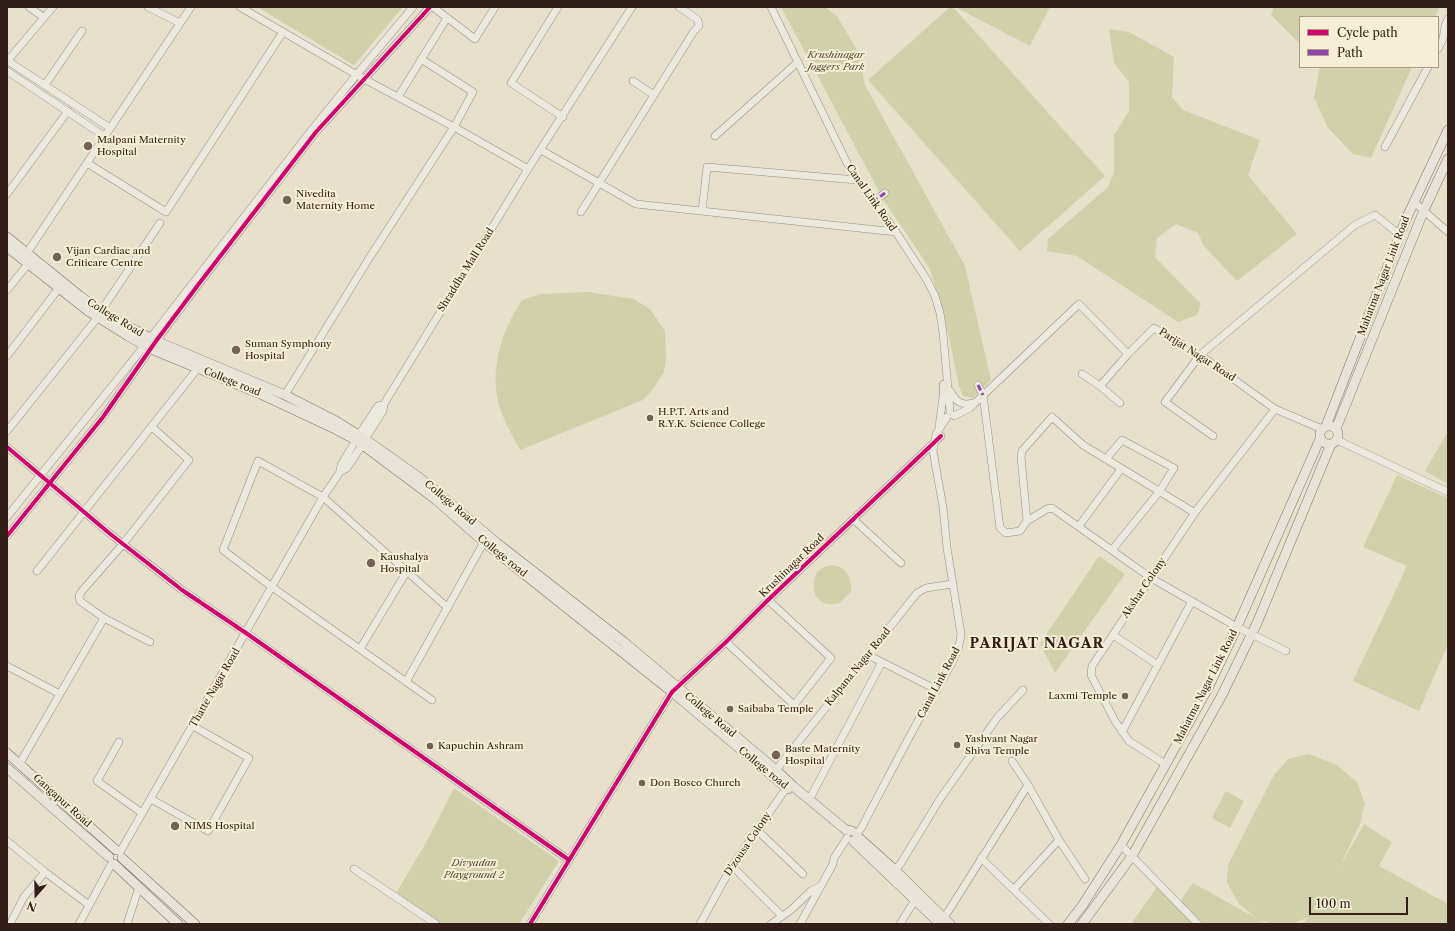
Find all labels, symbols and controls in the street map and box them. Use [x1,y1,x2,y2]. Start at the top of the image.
legend [1299,16,1439,68]
text: Cycle path [1337,25,1398,40]
text: Path [1337,45,1363,60]
park label: Krushinagar Joggers Park [807,49,865,72]
place label: Malpani Maternity Hospital [97,134,186,158]
marker: Malpani Maternity Hospital [82,140,94,152]
street label: Canal Link Road [843,162,899,234]
place label: Nivedita Maternity Home [296,188,375,212]
marker: Nivedita Maternity Home [281,194,293,206]
street label: Mahatma Nagar Link Road [1356,214,1412,338]
street label: Shraddha Mall Road [435,226,497,314]
place label: Vijan Cardiac and Criticare Centre [66,245,150,268]
marker: Vijan Cardiac and Criticare Centre [51,251,63,263]
street label: College Road [85,296,145,340]
street label: Parijat Nagar Road [1157,326,1237,384]
place label: Suman Symphony Hospital [245,338,332,362]
marker: Suman Symphony Hospital [230,344,242,356]
street label: College road [202,365,262,399]
place label: H.P.T. Arts and R.Y.K. Science College [658,406,766,430]
marker: H.P.T. Arts and R.Y.K. Science College [645,413,655,423]
street label: College Road [422,478,478,528]
street label: College road [475,532,529,580]
street label: Krushinagar Road [757,532,827,600]
place label: Kaushalya Hospital [380,551,429,574]
street label: Akshar Colony [1119,555,1169,621]
marker: Kaushalya Hospital [365,557,377,569]
street label: Kalpana Nagar Road [823,626,893,708]
street label: Mahatma Nagar Link Road [1172,628,1240,746]
district label: PARIJAT NAGAR [970,636,1104,652]
street label: Canal Link Road [915,645,963,721]
street label: Thatte Nagar Road [187,646,243,730]
street label: College Road [682,690,738,740]
place label: Laxmi Temple [1048,690,1117,702]
marker: Laxmi Temple [1120,691,1130,701]
place label: Saibaba Temple [738,703,814,715]
marker: Saibaba Temple [725,704,735,714]
place label: Yashvant Nagar Shiva Temple [965,733,1038,756]
place label: Kapuchin Ashram [438,740,524,752]
marker: Yashvant Nagar Shiva Temple [952,740,962,750]
marker: Kapuchin Ashram [425,741,435,751]
place label: Baste Maternity Hospital [785,743,860,766]
street label: College road [736,744,790,792]
marker: Baste Maternity Hospital [770,749,782,761]
street label: Gangapur Road [30,772,94,830]
place label: Don Bosco Church [650,777,740,789]
marker: Don Bosco Church [637,778,647,788]
street label: D'zousa Colony [722,810,774,878]
marker: NIMS Hospital [169,820,181,832]
place label: NIMS Hospital [184,820,255,832]
park label: Divyadan Playground 2 [444,857,504,880]
north arrow [16,875,56,915]
scale bar [1311,889,1410,915]
text: 100 m [1316,896,1351,911]
text: N [25,898,39,914]

